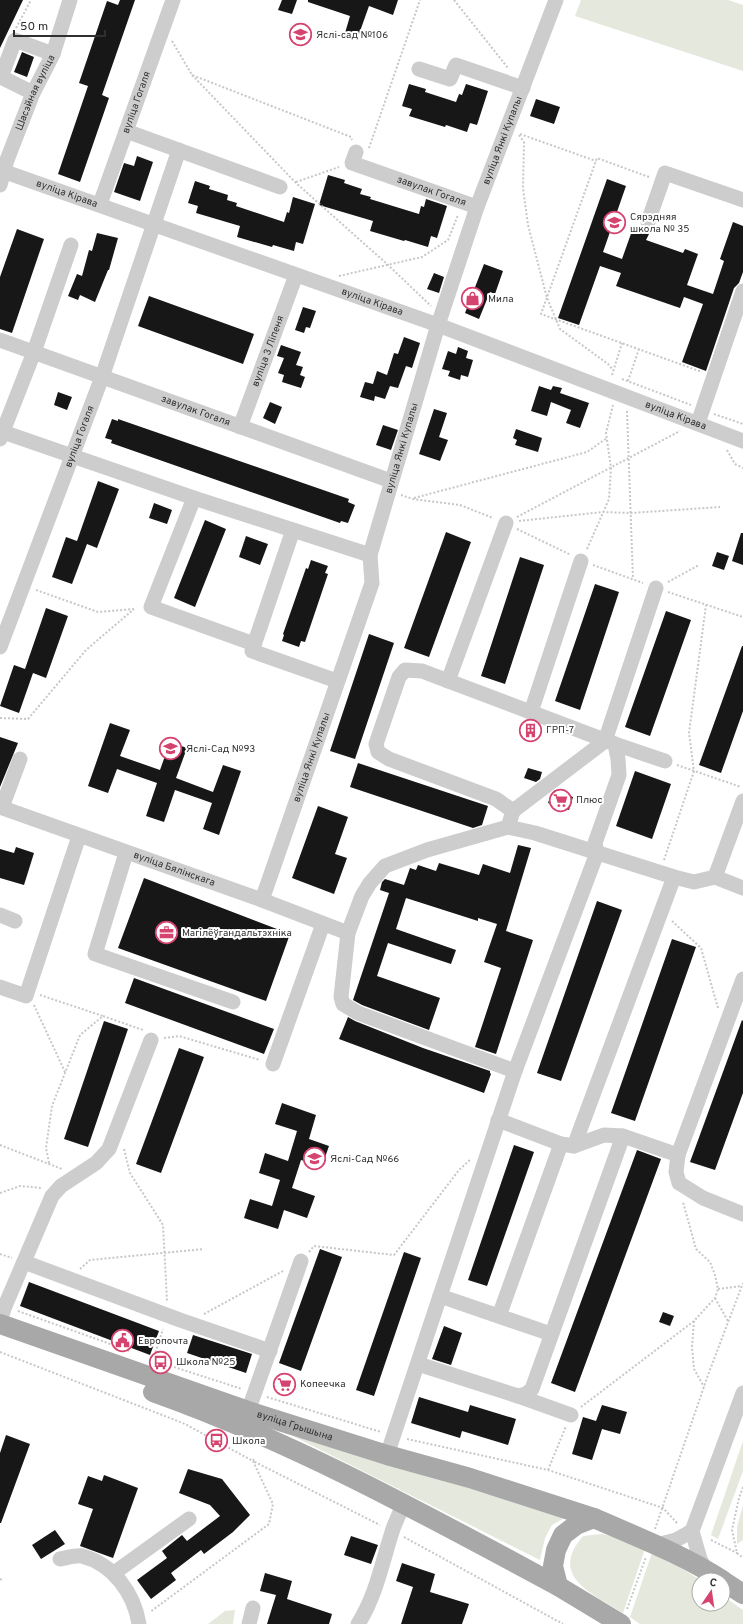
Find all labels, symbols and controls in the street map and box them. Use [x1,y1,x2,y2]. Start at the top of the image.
scale bar [14,12,105,38]
text: 50 m [20,19,48,35]
school or university icon: Яслі-сад №106 [287,22,313,48]
place label: Яслі-сад №106 [316,29,388,42]
street label: Шасэйная вуліца [13,53,58,132]
street label: вуліца Гогаля [119,69,153,135]
street label: вуліца Янкі Купалы [480,94,525,187]
street label: завулак Гогаля [395,173,468,209]
street label: вуліца Кірава [34,177,99,211]
school or university icon: Сярэдняя школа № 35 [602,210,628,236]
place label: Сярэдняя школа № 35 [630,211,689,236]
street label: вуліца Кірава [340,285,405,319]
shop icon: Мила [460,286,486,312]
place label: Мила [488,293,513,306]
street label: вуліца 3 Ліпеня [249,314,287,388]
street label: завулак Гогаля [159,392,232,429]
street label: вуліца Кірава [643,398,708,433]
street label: вуліца Янкі Купалы [382,401,421,495]
street label: вуліца Гогаля [62,404,97,469]
street label: вуліца Янкі Купалы [290,711,333,804]
building icon: ГРП-7 [518,717,544,743]
place label: ГРП-7 [546,724,574,737]
school or university icon: Яслі-Сад №93 [157,736,183,762]
place label: Яслі-Сад №93 [186,743,255,756]
supermarket icon: Плюс [548,787,574,813]
place label: Плюс [576,794,602,807]
street label: вуліца Бялінскага [132,848,217,889]
office icon: Магілёўгандальтэхніка [154,920,180,946]
place label: Магілёўгандальтэхніка [182,927,292,940]
school or university icon: Яслі-Сад №66 [301,1146,327,1172]
place label: Яслі-Сад №66 [330,1153,399,1166]
public building icon: Европочта [109,1328,135,1354]
place label: Европочта [138,1335,188,1348]
bus stop icon: Школа №25 [148,1349,174,1375]
place label: Школа №25 [176,1356,235,1369]
supermarket icon: Копеечка [271,1371,297,1397]
place label: Копеечка [300,1378,346,1391]
street label: вуліца Грышына [255,1408,334,1444]
bus stop icon: Школа [203,1428,229,1454]
place label: Школа [232,1435,265,1448]
north arrow [691,1572,731,1612]
text: С [708,1576,718,1591]

